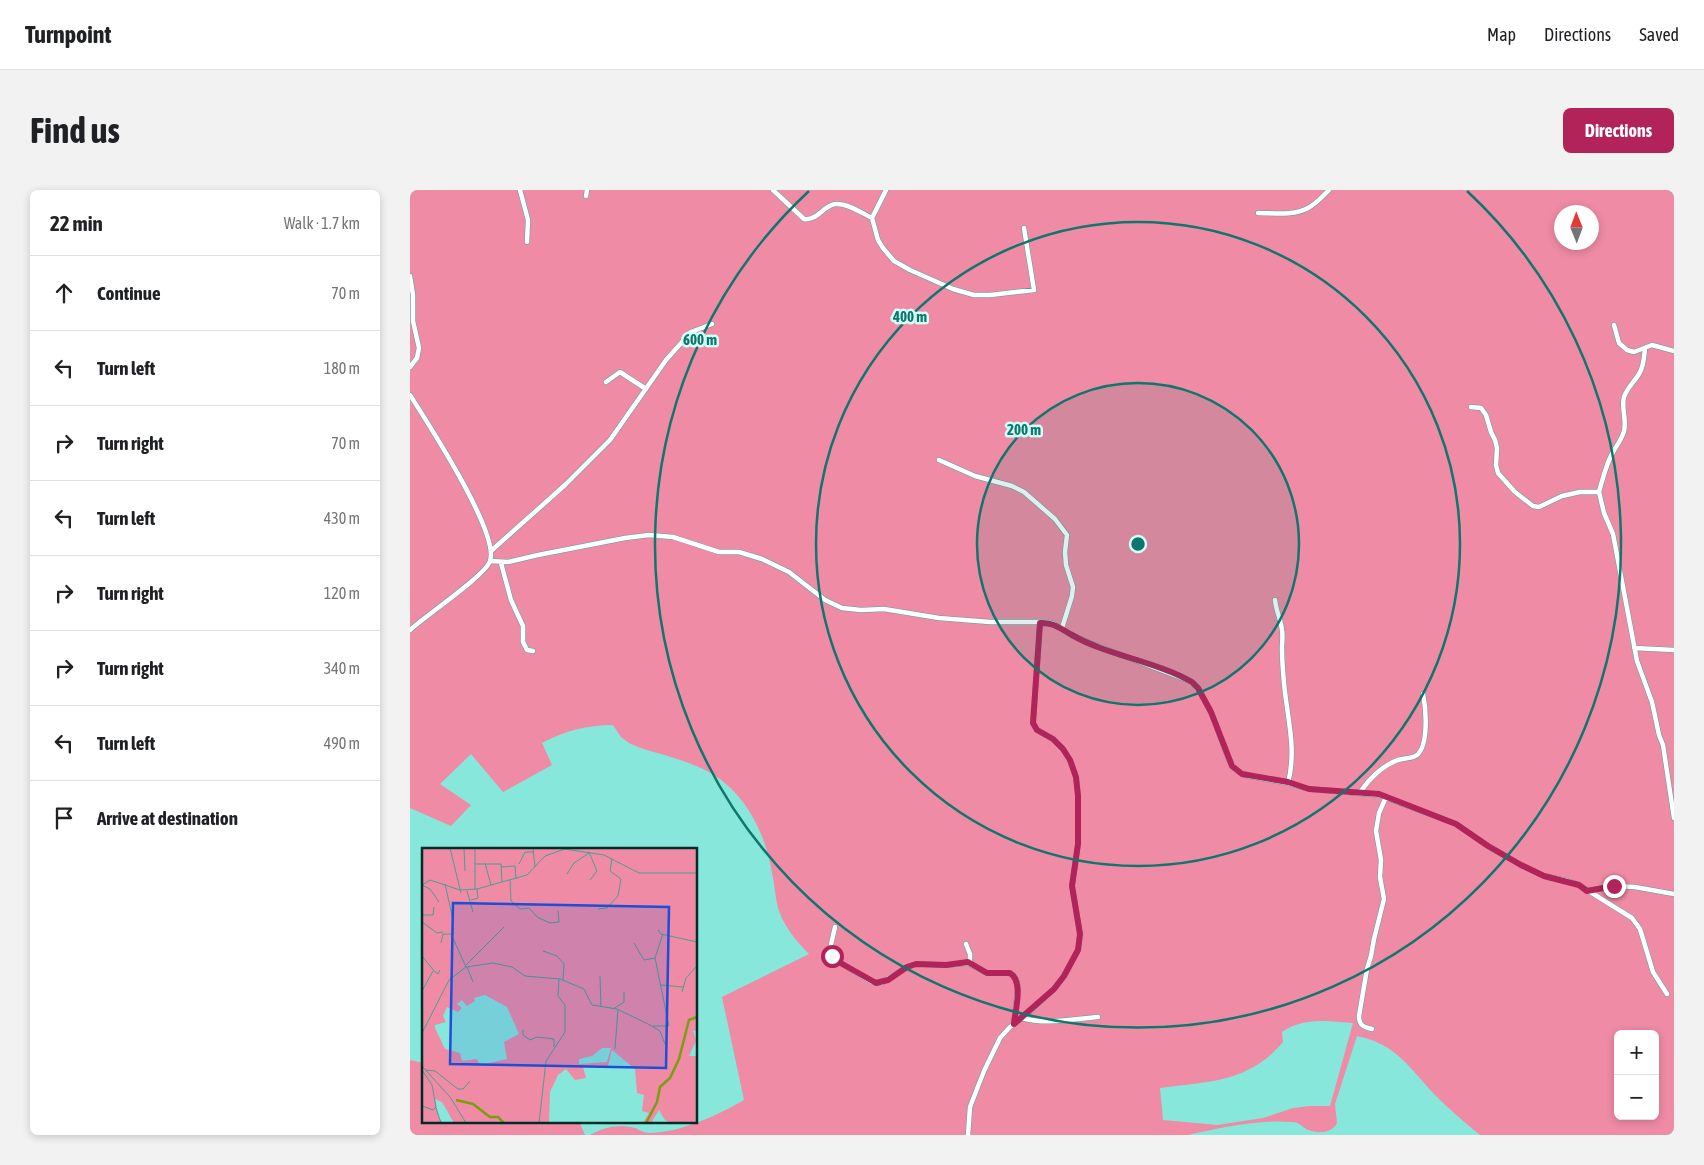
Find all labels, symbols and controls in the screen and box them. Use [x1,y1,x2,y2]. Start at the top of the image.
text: Turnpoint [25,21,111,48]
text: Map [1487,24,1516,45]
text: Directions [1544,24,1611,45]
text: Saved [1639,24,1679,45]
button: Directions [1563,108,1674,153]
text: Find us [30,110,120,150]
north arrow [1554,205,1599,250]
text: 22 min [50,211,103,235]
text: Walk · 1.7 km [284,214,360,232]
icon: ahead [50,279,78,307]
text: Continue [97,282,161,304]
text: 70 m [331,284,360,302]
text: 400 m [892,308,927,325]
text: 600 m [683,331,717,348]
icon: left [50,354,78,382]
text: Turn left [97,357,155,379]
text: 180 m [324,359,360,377]
text: 200 m [1007,421,1041,438]
icon: right [50,429,78,457]
text: Turn right [97,432,164,454]
text: 70 m [331,434,360,452]
icon: left [50,504,78,532]
text: Turn left [97,507,155,529]
text: 430 m [324,509,360,527]
centre of rings [1129,535,1147,553]
icon: right [50,579,78,607]
text: Turn right [97,582,164,604]
text: 120 m [324,584,360,602]
icon: right [50,654,78,682]
text: Turn right [97,657,164,679]
text: 340 m [324,659,360,677]
icon: left [50,729,78,757]
text: Turn left [97,732,155,754]
text: 490 m [324,734,360,752]
icon: arrive [50,804,78,832]
text: Arrive at destination [97,807,238,829]
inset map [422,848,698,1122]
route end [1603,875,1626,898]
route start [821,945,844,968]
map controls [1614,1030,1659,1120]
button: + [1614,1030,1659,1075]
button: − [1614,1075,1659,1120]

